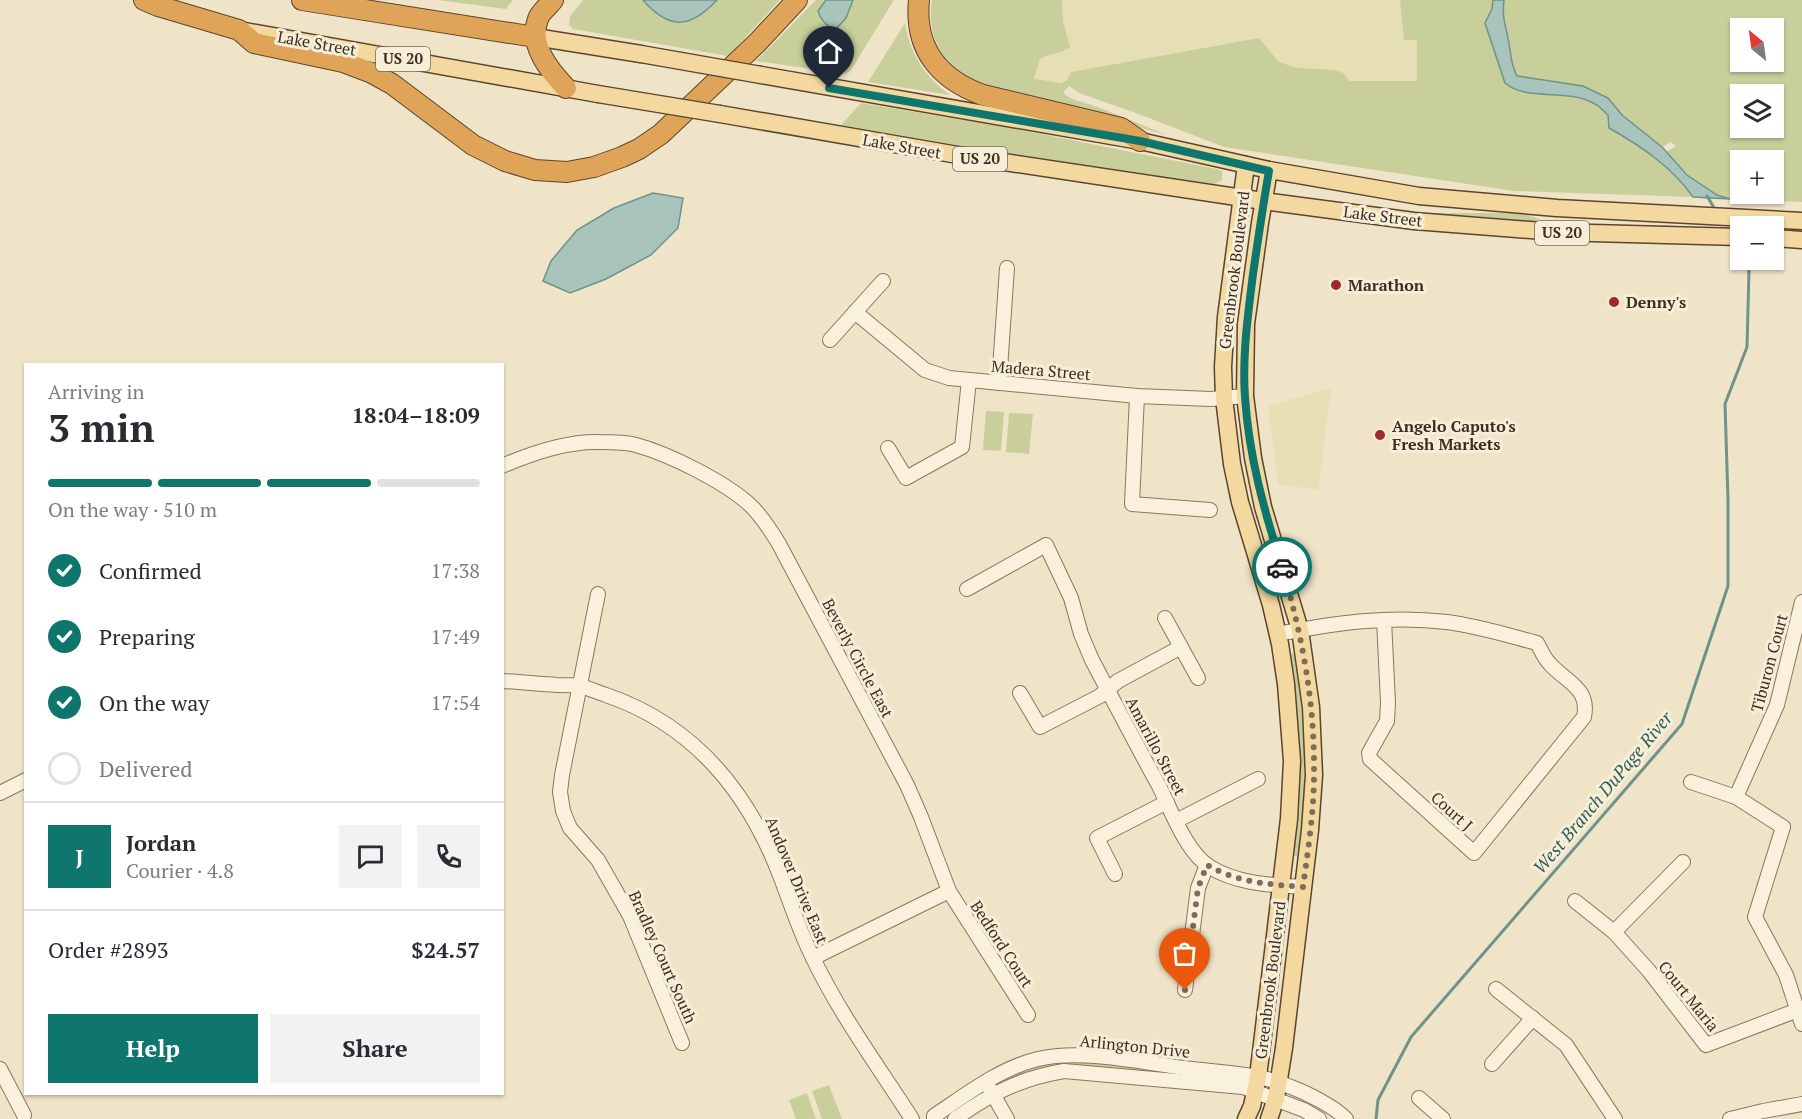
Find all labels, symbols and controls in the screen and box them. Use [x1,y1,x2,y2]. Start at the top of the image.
north arrow [1730,18,1784,72]
map controls [1730,18,1784,270]
street label: Lake Street [276,25,358,61]
pin [803,26,854,88]
icon: home [812,35,845,68]
road number: US 20 [376,47,430,71]
button: layers [1730,84,1784,138]
street label: Lake Street [861,128,943,164]
road number: US 20 [953,147,1007,171]
button: + [1730,150,1784,204]
street label: Greenbrook Boulevard [1213,190,1255,350]
street label: Lake Street [1342,200,1424,232]
button: − [1730,216,1784,270]
road number: US 20 [1535,221,1589,245]
place label: Marathon [1348,274,1425,296]
marker: Marathon [1329,278,1343,292]
place label: Denny's [1626,291,1686,313]
marker: Denny's [1607,295,1621,309]
street label: Madera Street [990,355,1092,385]
text: Arriving in [48,378,144,405]
text: 18:04–18:09 [352,400,480,429]
text: 3 min [48,401,155,453]
place label: Angelo Caputo's Fresh Markets [1392,415,1516,455]
marker: Angelo Caputo's Fresh Markets [1373,428,1387,442]
text: On the way · 510 m [48,496,217,523]
courier [1252,537,1312,597]
icon: car [1266,551,1299,584]
icon: check [48,554,81,587]
text: Confirmed [99,556,202,585]
text: 17:38 [431,557,480,584]
street label: Beverly Circle East [817,594,899,722]
street label: Tiburon Court [1745,611,1793,715]
icon: check [48,620,81,653]
text: Preparing [99,622,195,651]
text: 17:49 [431,623,480,650]
icon: check [48,686,81,719]
text: On the way [99,688,209,717]
text: 17:54 [431,689,480,716]
street label: Amarillo Street [1121,693,1191,799]
water label: West Branch DuPage River [1527,705,1678,878]
text: Delivered [99,754,192,783]
street label: Court J [1426,786,1478,836]
street label: Andover Drive East [760,813,834,947]
button: chat [339,825,402,888]
button: phone [417,825,480,888]
text: Jordan [126,828,196,857]
text: J [75,842,84,871]
text: Courier · 4.8 [126,857,234,884]
street label: Bradley Court South [624,887,702,1027]
street label: Bedford Court [966,896,1038,992]
street label: Greenbrook Boulevard [1249,900,1291,1060]
pin [1159,928,1210,990]
text: Order #2893 [48,935,168,964]
text: $24.57 [411,935,480,964]
icon: bag [1168,937,1201,970]
street label: Court Maria [1654,956,1724,1036]
button: Help [48,1014,258,1083]
button: Share [270,1014,480,1083]
street label: Arlington Drive [1079,1029,1191,1063]

